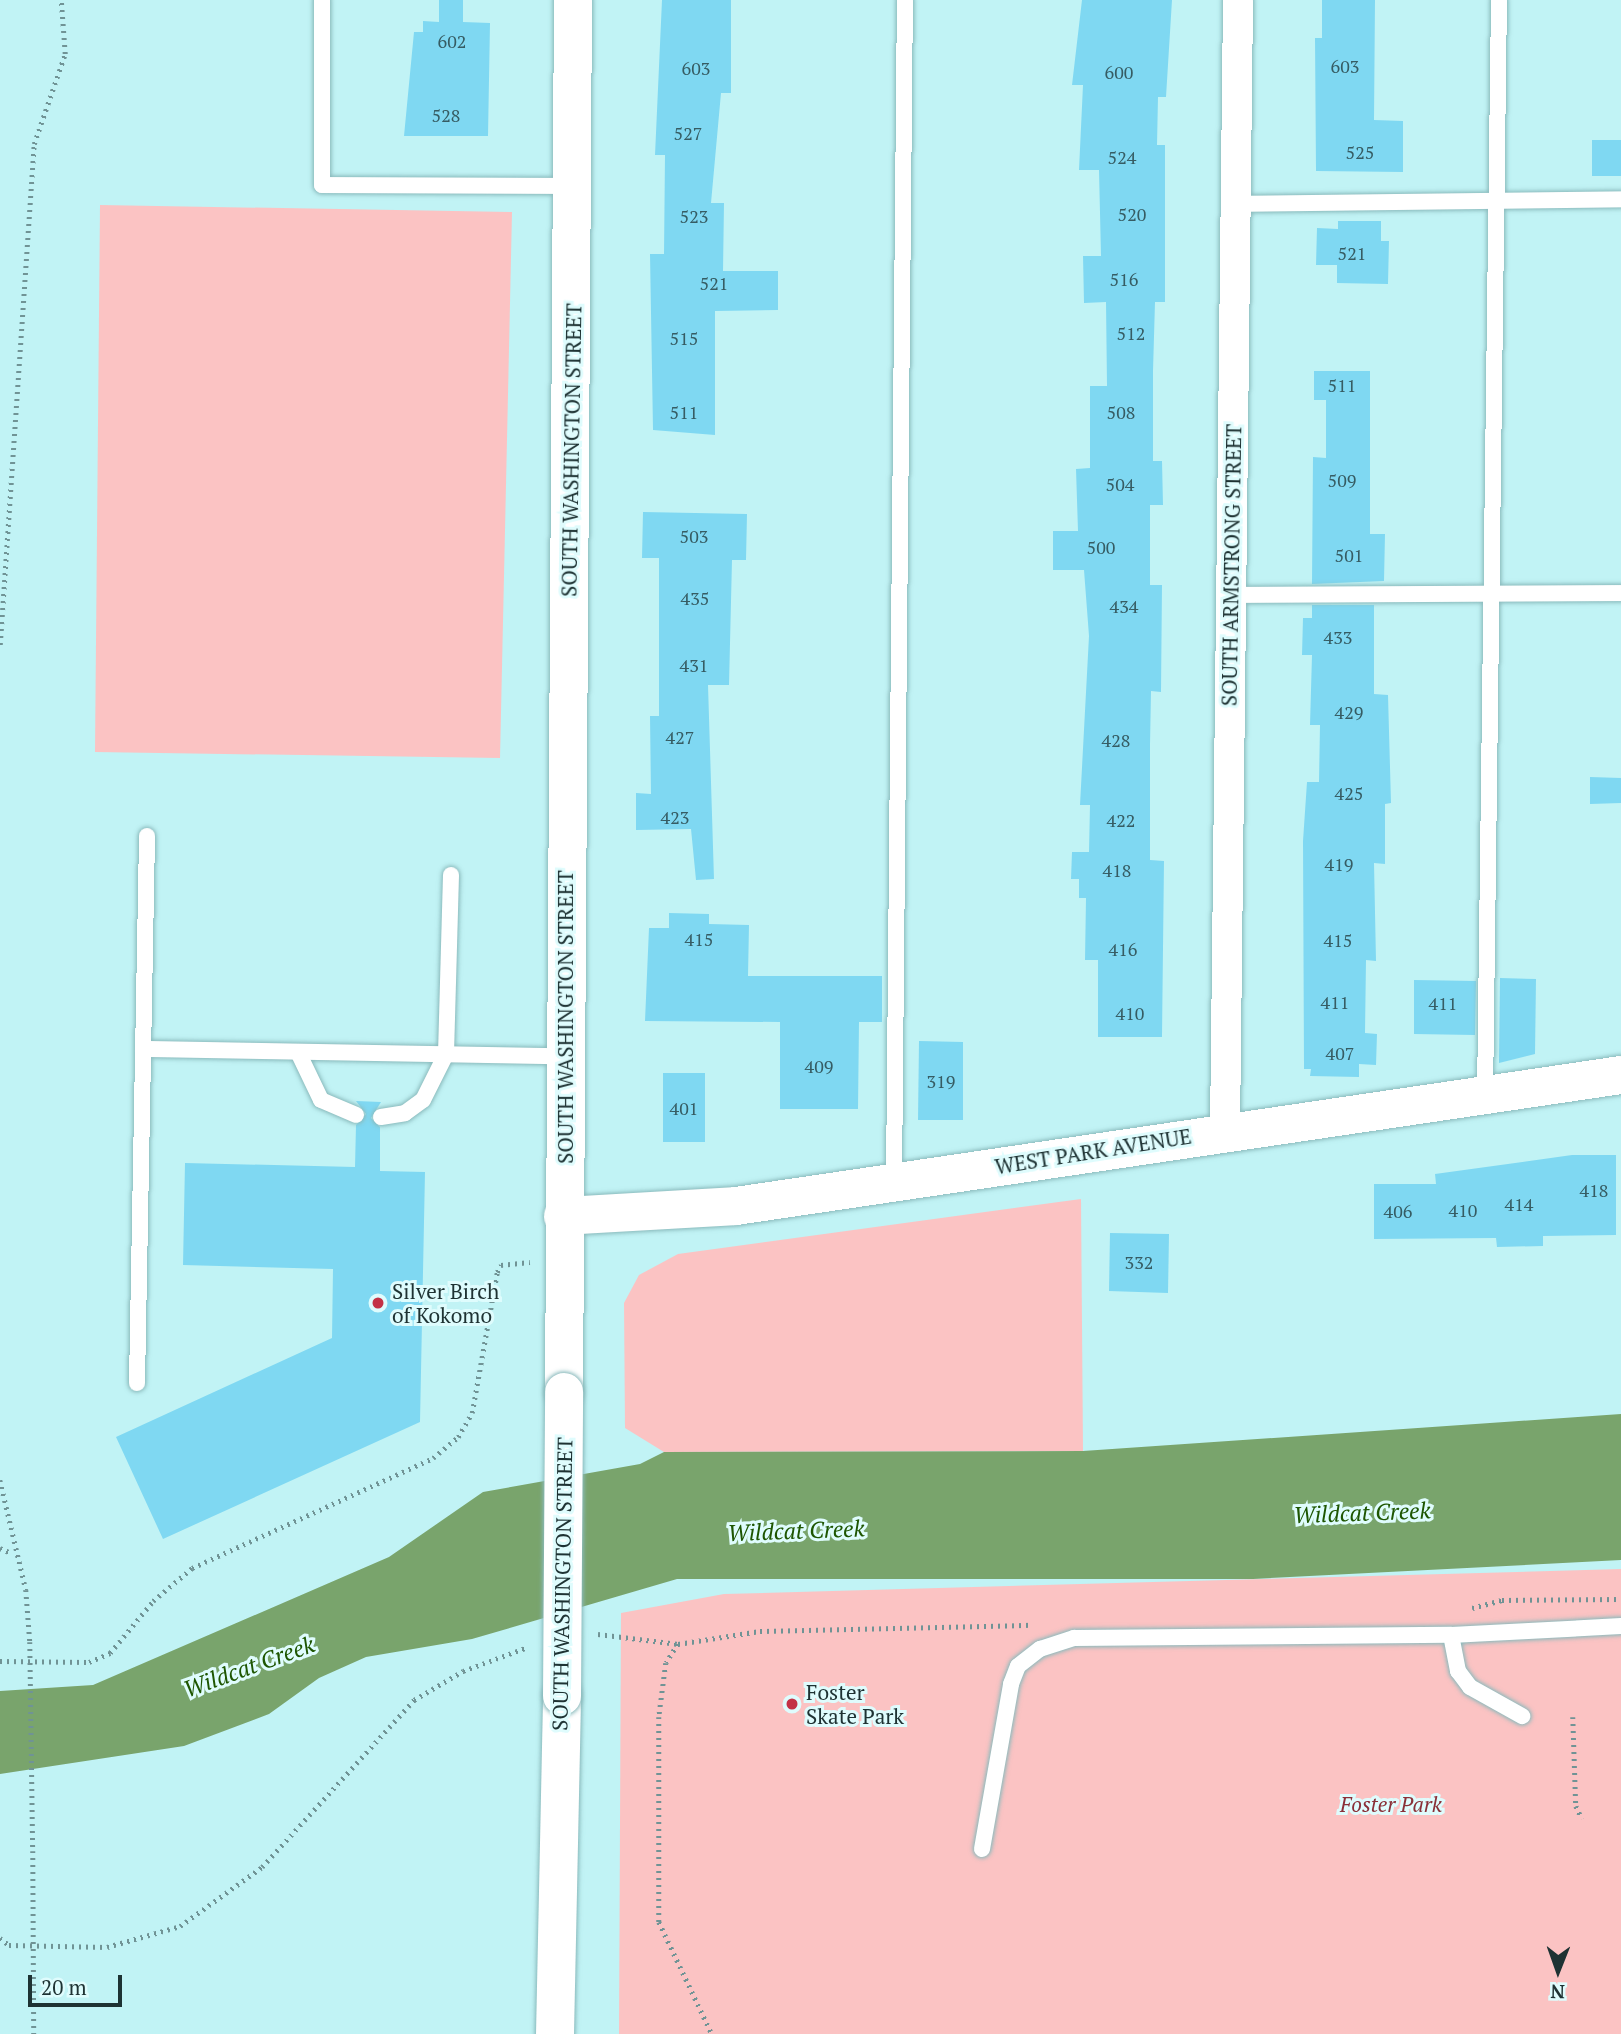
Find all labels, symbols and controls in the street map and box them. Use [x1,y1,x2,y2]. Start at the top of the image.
house number: 602 [438,30,466,52]
house number: 603 [1331,55,1359,77]
house number: 603 [682,57,710,79]
house number: 600 [1105,61,1133,83]
house number: 528 [432,104,460,126]
house number: 527 [674,122,702,144]
house number: 525 [1346,141,1374,163]
house number: 524 [1108,146,1136,168]
house number: 520 [1118,203,1146,225]
house number: 523 [680,205,708,227]
house number: 521 [1338,242,1366,264]
house number: 516 [1110,268,1138,290]
house number: 521 [700,272,728,294]
street label: SOUTH WASHINGTON STREET [556,303,586,597]
house number: 512 [1117,322,1145,344]
house number: 515 [670,327,698,349]
house number: 511 [1328,374,1356,396]
house number: 511 [670,401,698,423]
house number: 508 [1107,401,1135,423]
street label: SOUTH ARMSTRONG STREET [1216,423,1246,707]
house number: 509 [1328,469,1356,491]
house number: 504 [1106,473,1134,495]
house number: 503 [680,525,708,547]
house number: 500 [1087,536,1115,558]
house number: 501 [1335,544,1363,566]
house number: 435 [681,587,709,609]
house number: 434 [1110,595,1138,617]
house number: 433 [1324,626,1352,648]
house number: 431 [680,654,708,676]
house number: 429 [1335,701,1363,723]
house number: 427 [666,726,694,748]
house number: 428 [1102,729,1130,751]
house number: 425 [1335,782,1363,804]
house number: 423 [661,806,689,828]
house number: 422 [1107,809,1135,831]
house number: 419 [1325,853,1353,875]
house number: 418 [1103,859,1131,881]
street label: SOUTH WASHINGTON STREET [552,870,578,1164]
house number: 415 [685,928,713,950]
house number: 415 [1324,929,1352,951]
house number: 416 [1109,938,1137,960]
house number: 411 [1321,991,1349,1013]
house number: 411 [1429,992,1457,1014]
house number: 410 [1116,1002,1144,1024]
house number: 407 [1326,1042,1354,1064]
house number: 409 [805,1055,833,1077]
house number: 319 [927,1070,955,1092]
house number: 401 [670,1097,698,1119]
street label: WEST PARK AVENUE [993,1123,1193,1179]
house number: 418 [1580,1179,1608,1201]
house number: 414 [1505,1193,1533,1215]
house number: 410 [1449,1199,1477,1221]
house number: 406 [1384,1200,1412,1222]
house number: 332 [1125,1251,1153,1273]
place label: Silver Birch of Kokomo [392,1278,499,1328]
marker: Silver Birch of Kokomo [370,1295,386,1311]
street label: SOUTH WASHINGTON STREET [547,1437,577,1731]
water label: Wildcat Creek [1293,1497,1431,1529]
water label: Wildcat Creek [727,1515,865,1547]
water label: Wildcat Creek [180,1631,318,1703]
place label: Foster Skate Park [806,1679,904,1729]
marker: Foster Skate Park [784,1696,800,1712]
park label: Foster Park [1340,1791,1442,1817]
north arrow [1523,1936,1593,2006]
scale bar [32,1960,126,2004]
text: 20 m [41,1973,87,2001]
text: N [1550,1980,1565,2005]

